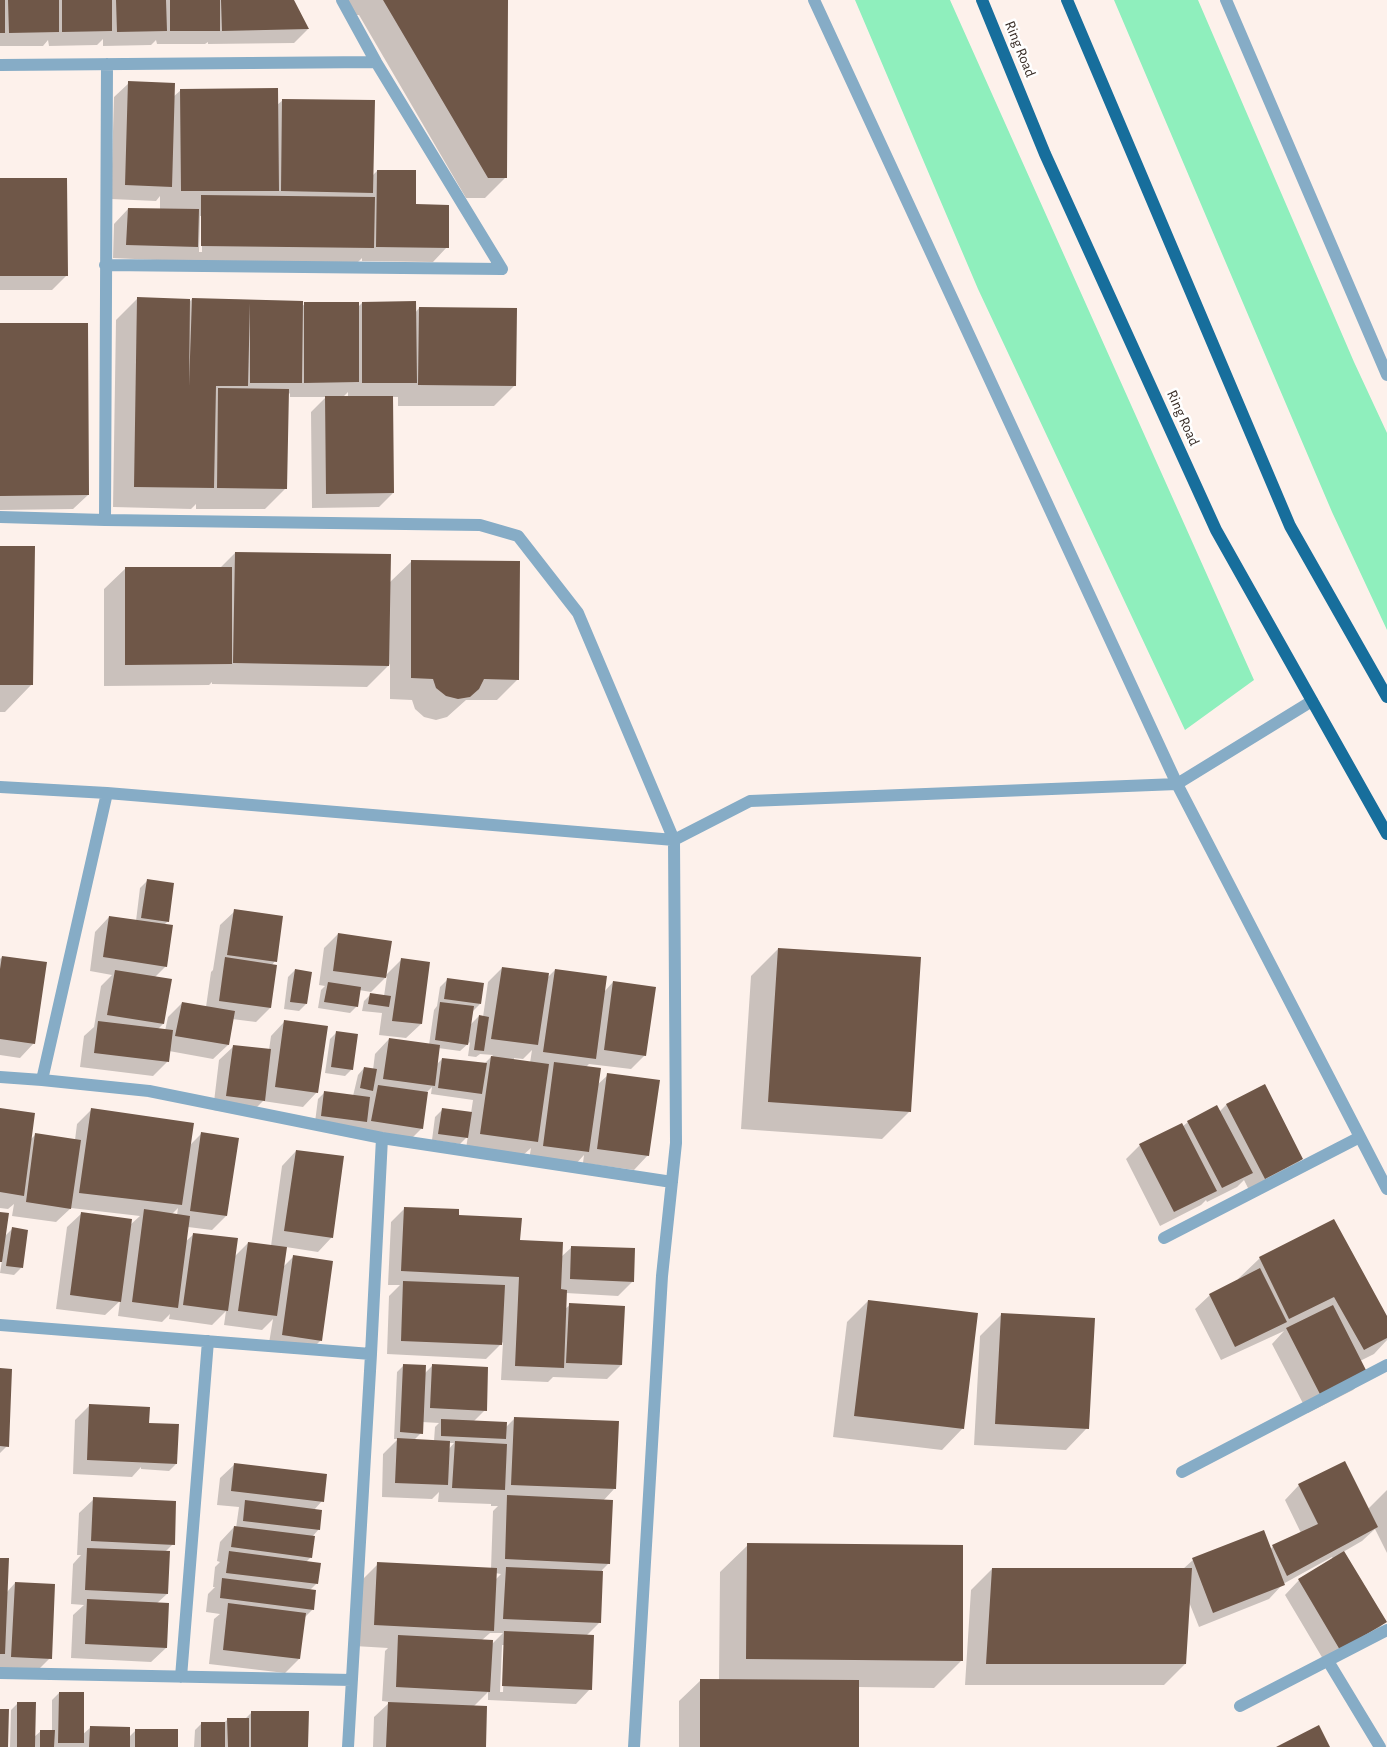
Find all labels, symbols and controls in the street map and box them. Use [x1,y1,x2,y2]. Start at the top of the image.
street label: Ring Road [1001,18,1039,80]
street label: Ring Road [1163,387,1203,449]

